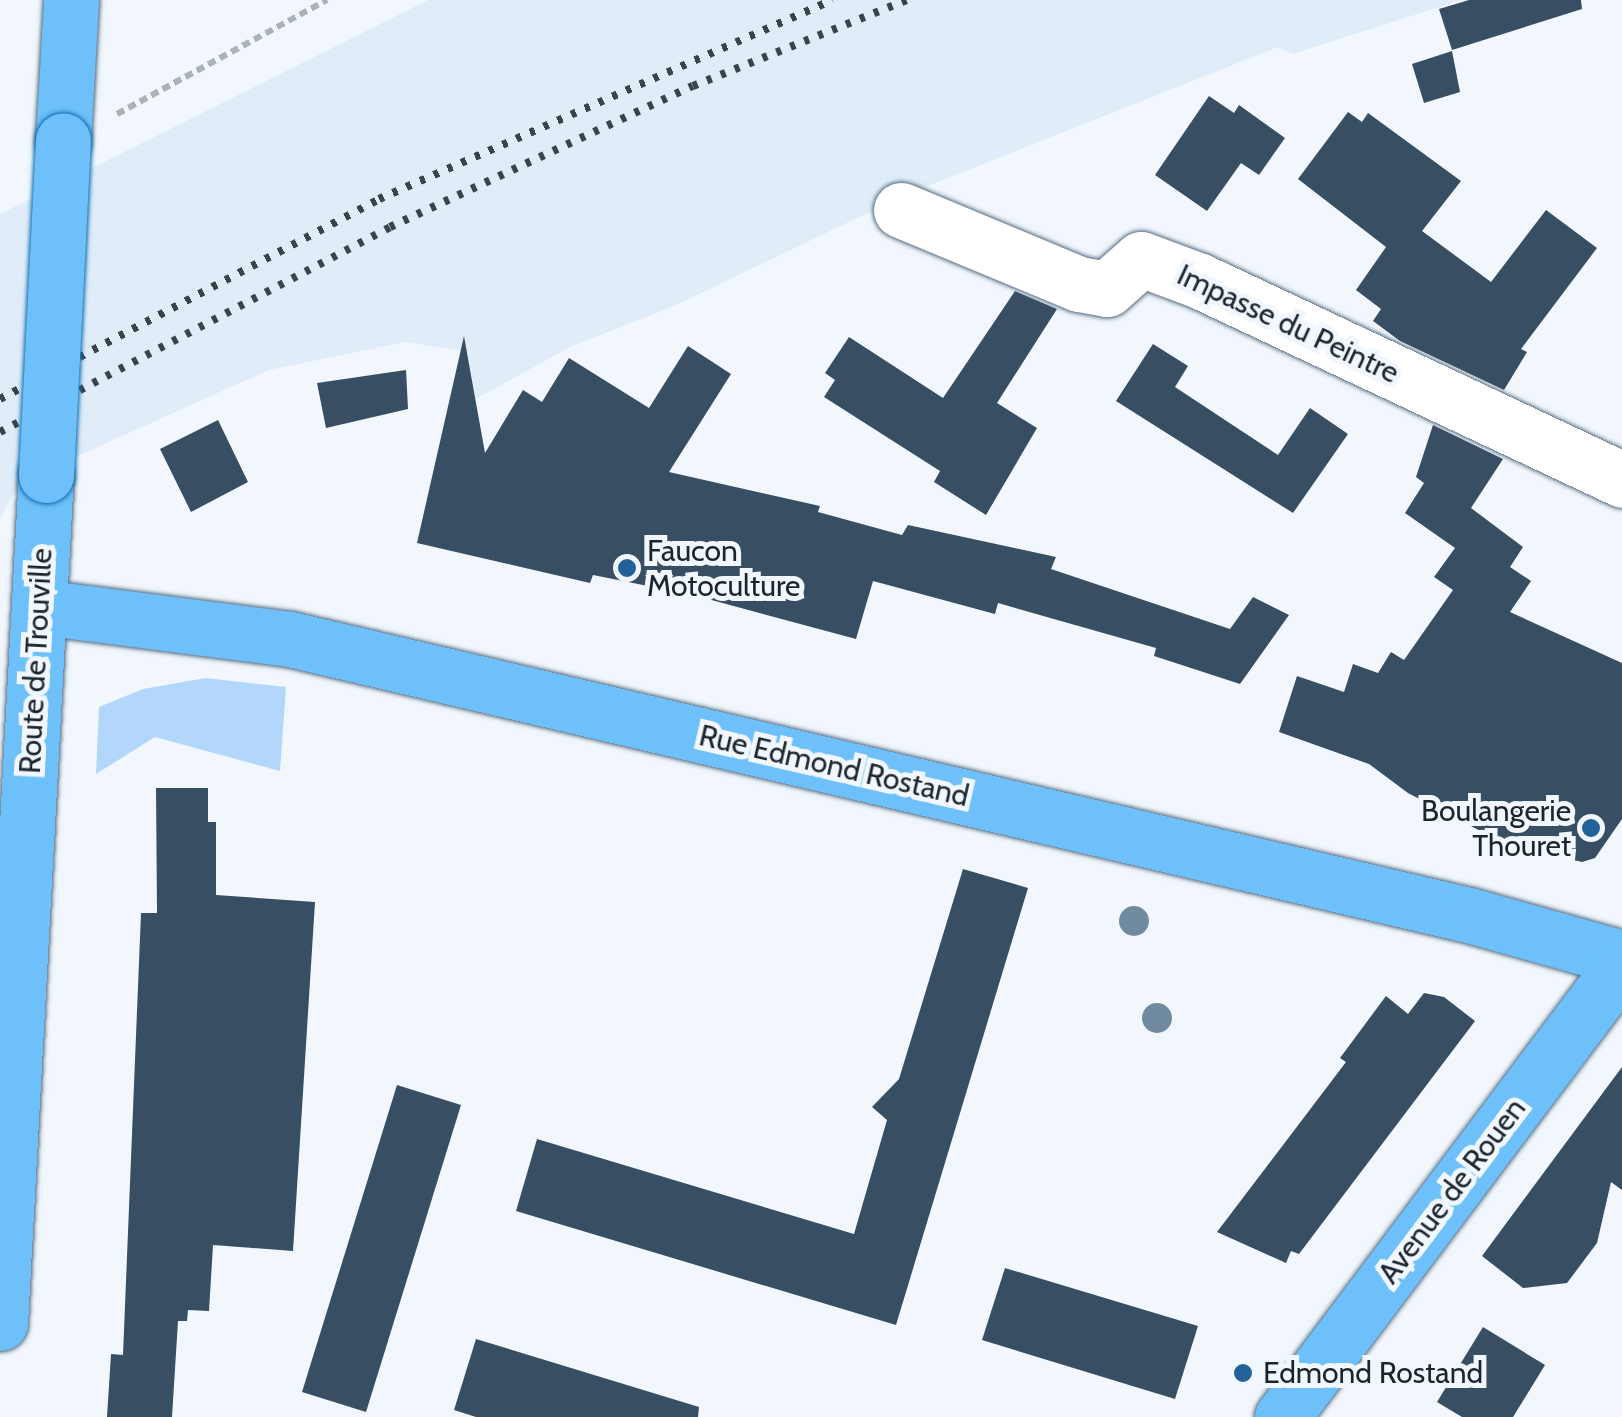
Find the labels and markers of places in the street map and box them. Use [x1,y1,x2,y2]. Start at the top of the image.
place label: Faucon Motoculture [647,533,800,604]
marker: Faucon Motoculture [616,557,638,579]
place label: Boulangerie Thouret [1421,793,1571,864]
marker: Boulangerie Thouret [1580,817,1602,839]
place label: Edmond Rostand [1263,1355,1483,1391]
marker: Edmond Rostand [1232,1362,1254,1384]

